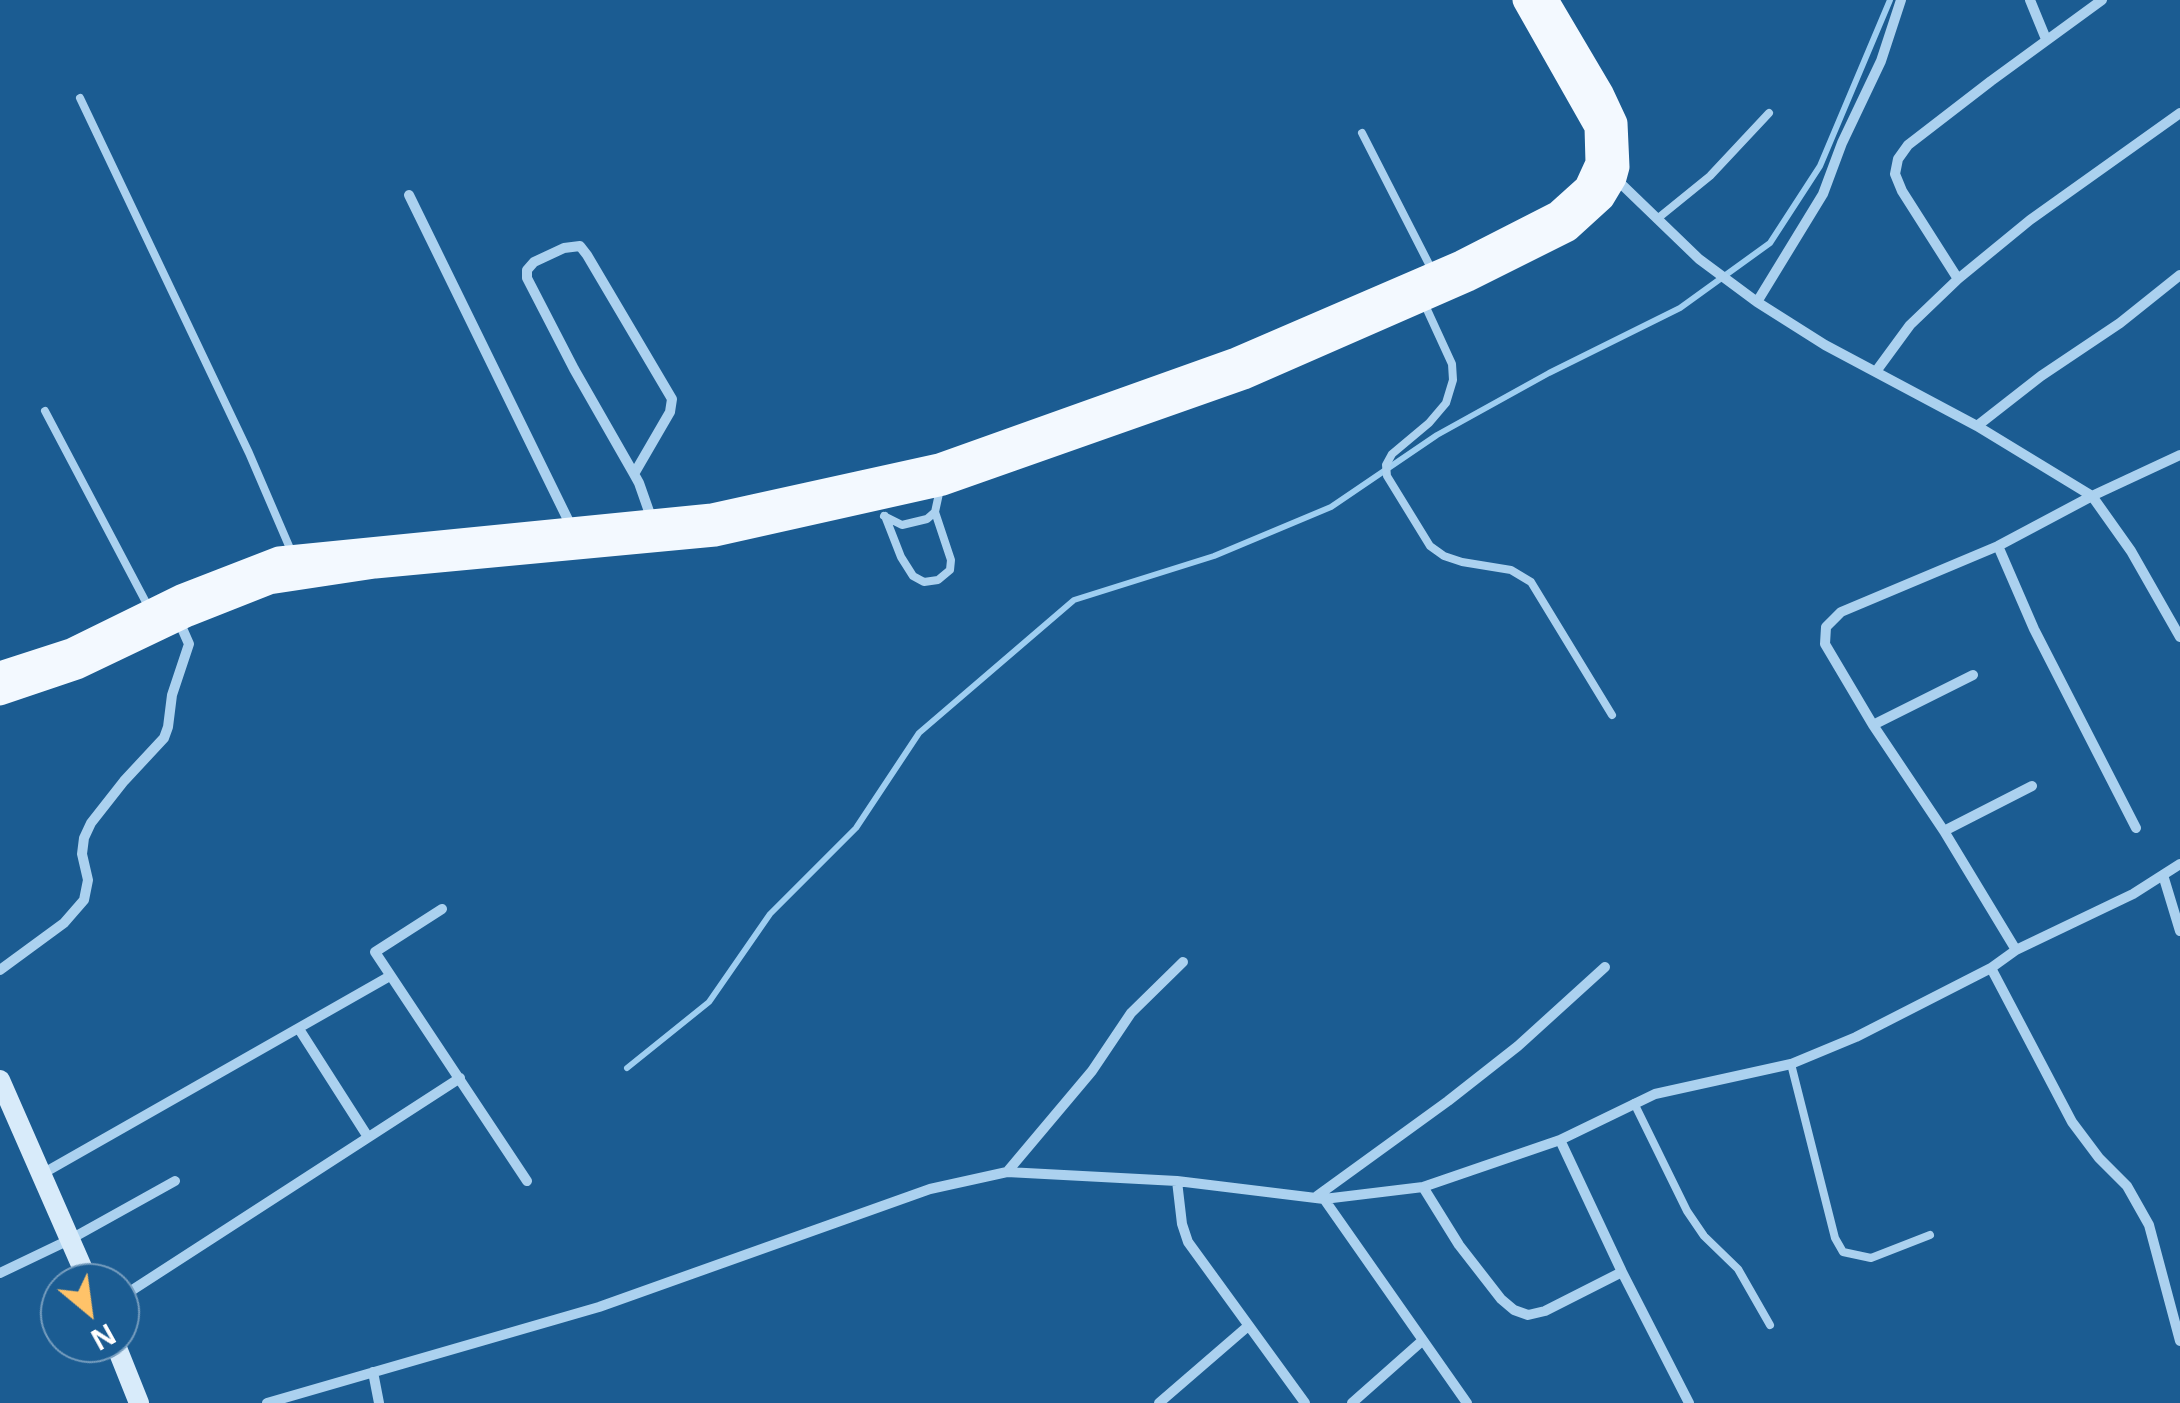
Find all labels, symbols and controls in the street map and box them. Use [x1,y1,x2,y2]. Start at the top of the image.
north arrow [40,1263,140,1363]
text: N [84,1315,123,1360]

